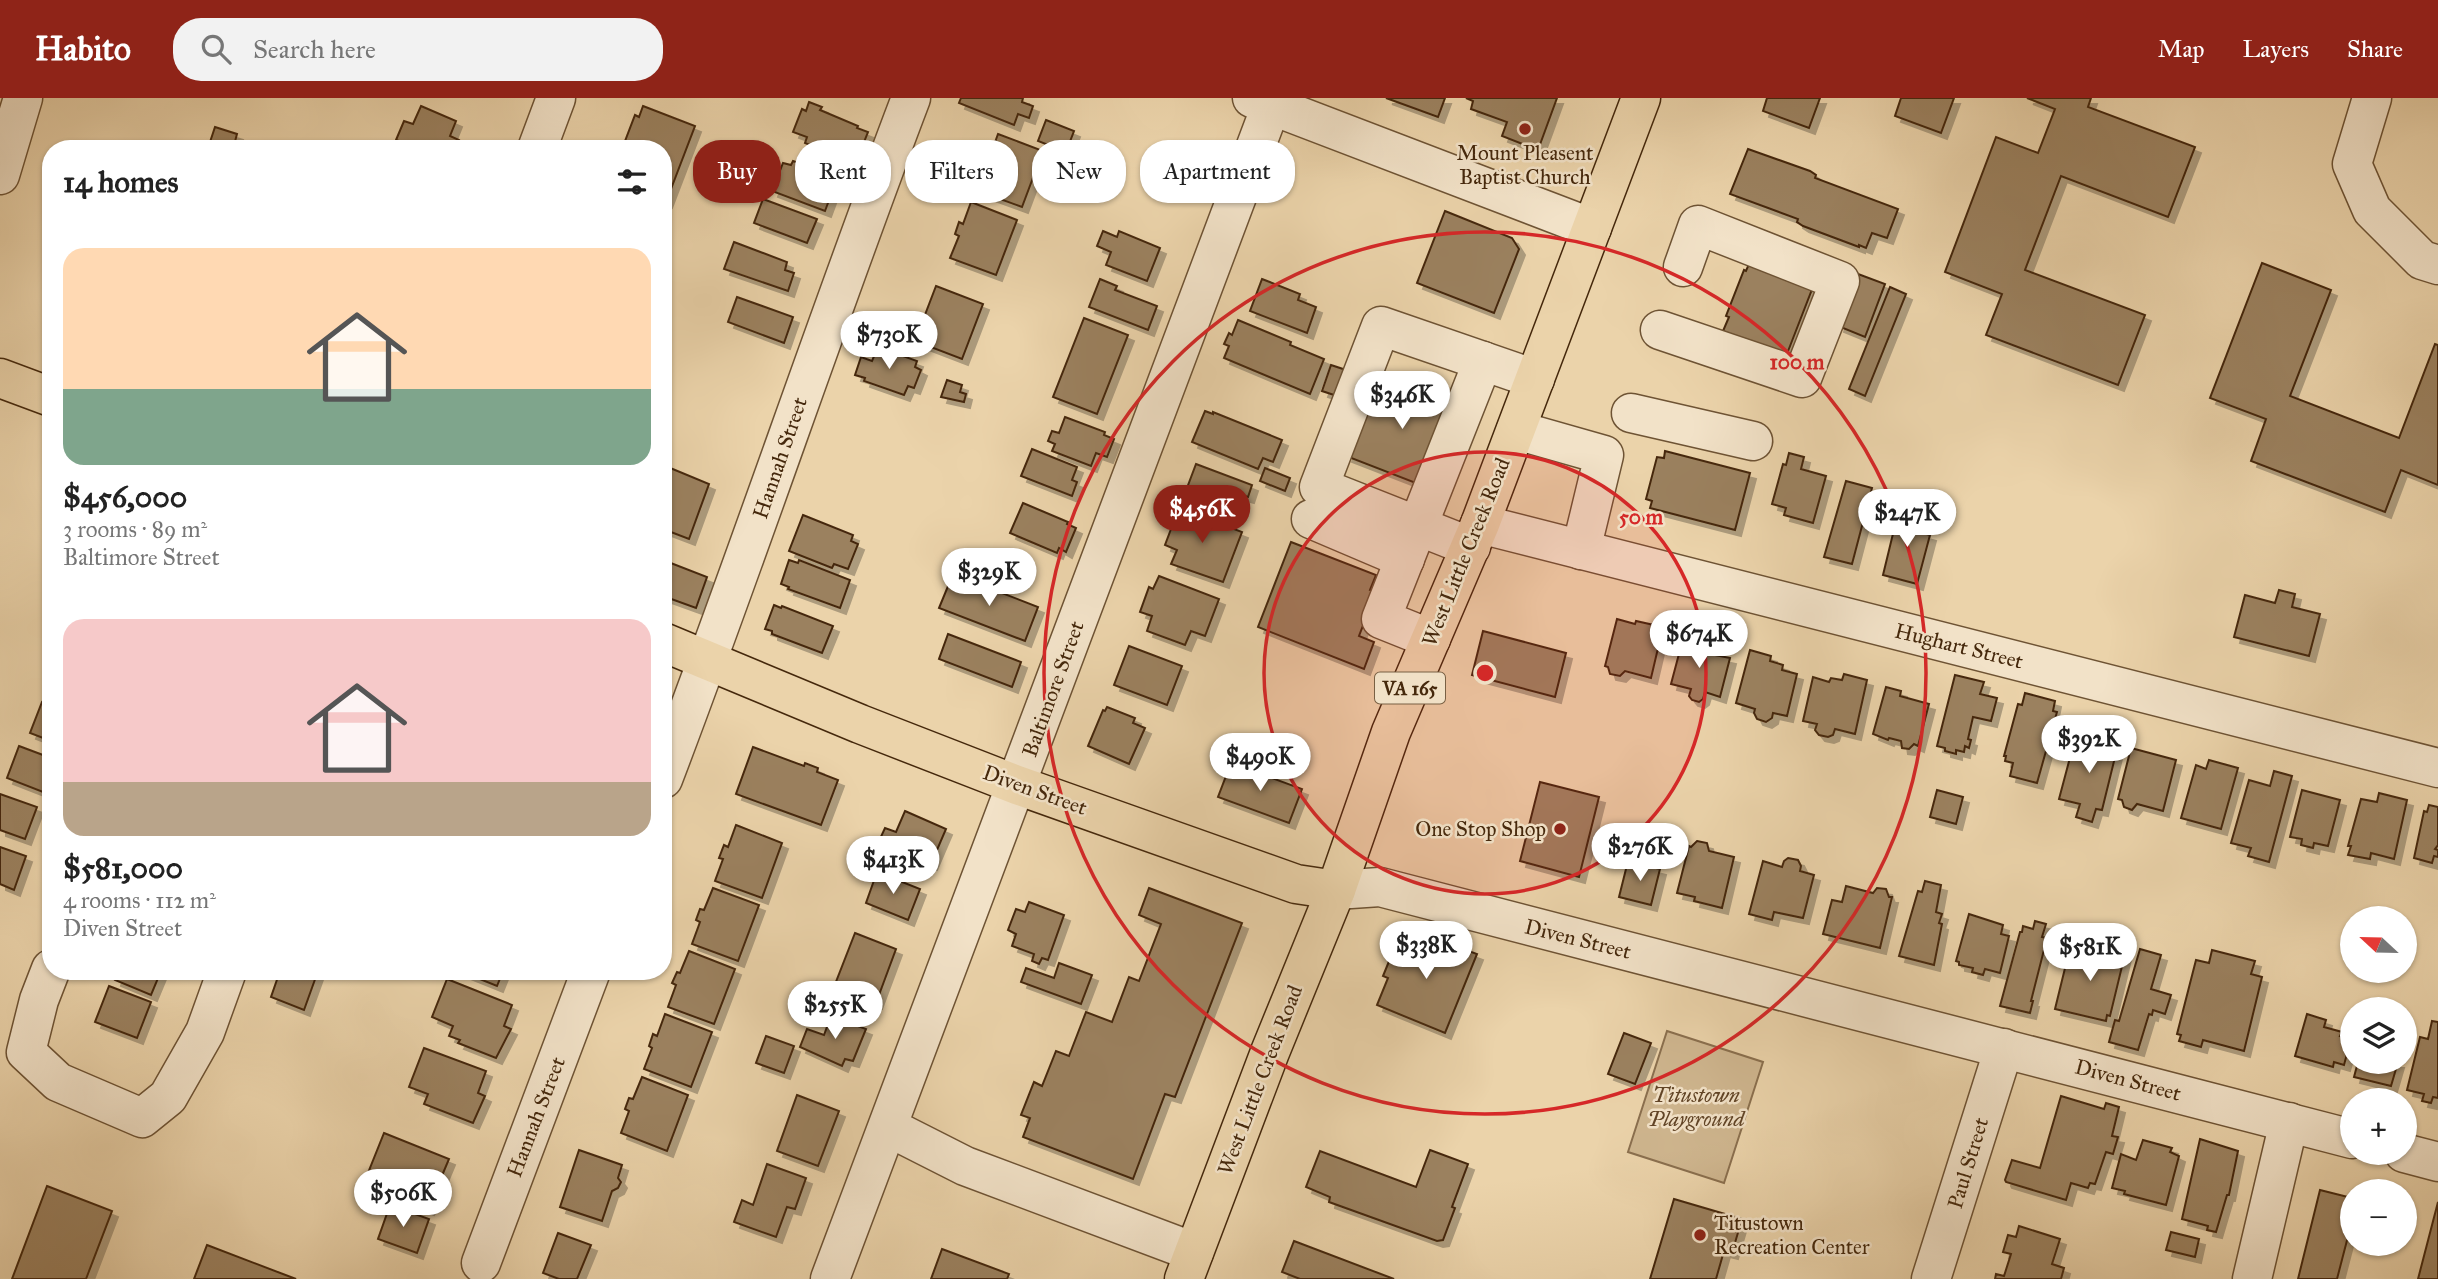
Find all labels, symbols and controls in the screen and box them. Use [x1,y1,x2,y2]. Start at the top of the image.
search box [173,18,663,81]
text: Habito [35,29,131,69]
icon: search [197,30,235,68]
text: Search here [253,33,376,65]
text: Map [2158,34,2205,64]
text: Layers [2243,34,2309,64]
text: Share [2347,34,2403,64]
marker: Mount Pleasent Baptist Church [1517,121,1533,137]
chip: Buy [693,140,781,203]
chip: Rent [795,140,891,203]
chip: Filters [905,140,1018,203]
chip: New [1032,140,1126,203]
chip: Apartment [1140,140,1295,203]
place label: Mount Pleasent Baptist Church [1457,140,1594,190]
icon: filters [613,163,651,201]
text: 14 homes [63,164,178,200]
icon: home [294,294,420,420]
pin: $730K [840,312,938,371]
text: $730K [857,320,921,348]
text: 100 m [1770,349,1825,375]
pin: $346K [1353,372,1451,431]
text: $346K [1370,380,1434,408]
street label: Hannah Street [747,393,813,522]
street label: West Little Creek Road [1416,454,1516,650]
text: $456,000 [63,479,187,515]
pin: $456K [1153,486,1251,545]
pin: $247K [1858,490,1956,549]
text: $456K [1169,494,1235,522]
text: $247K [1874,498,1940,526]
text: 50 m [1619,504,1663,530]
text: 3 rooms · 89 m² [63,515,207,543]
text: Baltimore Street [63,543,220,571]
pin: $329K [940,548,1038,608]
text: $329K [957,557,1021,585]
pin: $674K [1650,610,1748,670]
street label: Baltimore Street [1016,617,1090,761]
street label: Hughart Street [1892,617,2026,675]
text: $674K [1666,619,1732,647]
centre of rings [1473,661,1497,685]
icon: home [294,665,420,791]
road number: VA 165 [1375,673,1445,704]
pin: $392K [2040,716,2138,775]
text: $392K [2057,724,2121,752]
pin: $490K [1211,734,1309,793]
text: $490K [1226,742,1294,770]
street label: Diven Street [979,759,1091,821]
place label: One Stop Shop [1415,816,1546,842]
marker: One Stop Shop [1552,821,1568,837]
pin: $276K [1591,824,1689,883]
text: $276K [1608,832,1672,860]
pin: $413K [844,836,942,896]
text: $413K [862,845,924,873]
text: $581,000 [63,850,183,886]
text: 4 rooms · 112 m² [63,886,216,914]
north arrow [2340,906,2417,984]
map controls [2340,906,2417,1256]
street label: Diven Street [1522,913,1634,965]
text: Diven Street [63,914,182,942]
pin: $338K [1377,922,1475,981]
pin: $581K [2041,924,2139,983]
text: $338K [1396,930,1456,958]
text: $581K [2059,932,2121,960]
street label: West Little Creek Road [1212,981,1308,1178]
pin: $255K [786,982,884,1041]
text: $255K [804,990,866,1018]
button: layers [2340,997,2417,1074]
street label: Hannah Street [501,1053,571,1181]
street label: Diven Street [2072,1053,2184,1107]
park label: Titustown Playground [1647,1082,1747,1132]
button: + [2340,1088,2417,1165]
street label: Paul Street [1942,1114,1994,1212]
pin: $506K [354,1170,452,1229]
text: $506K [370,1178,436,1206]
button: − [2340,1179,2417,1256]
place label: Titustown Recreation Center [1714,1210,1870,1260]
marker: Titustown Recreation Center [1692,1227,1708,1243]

